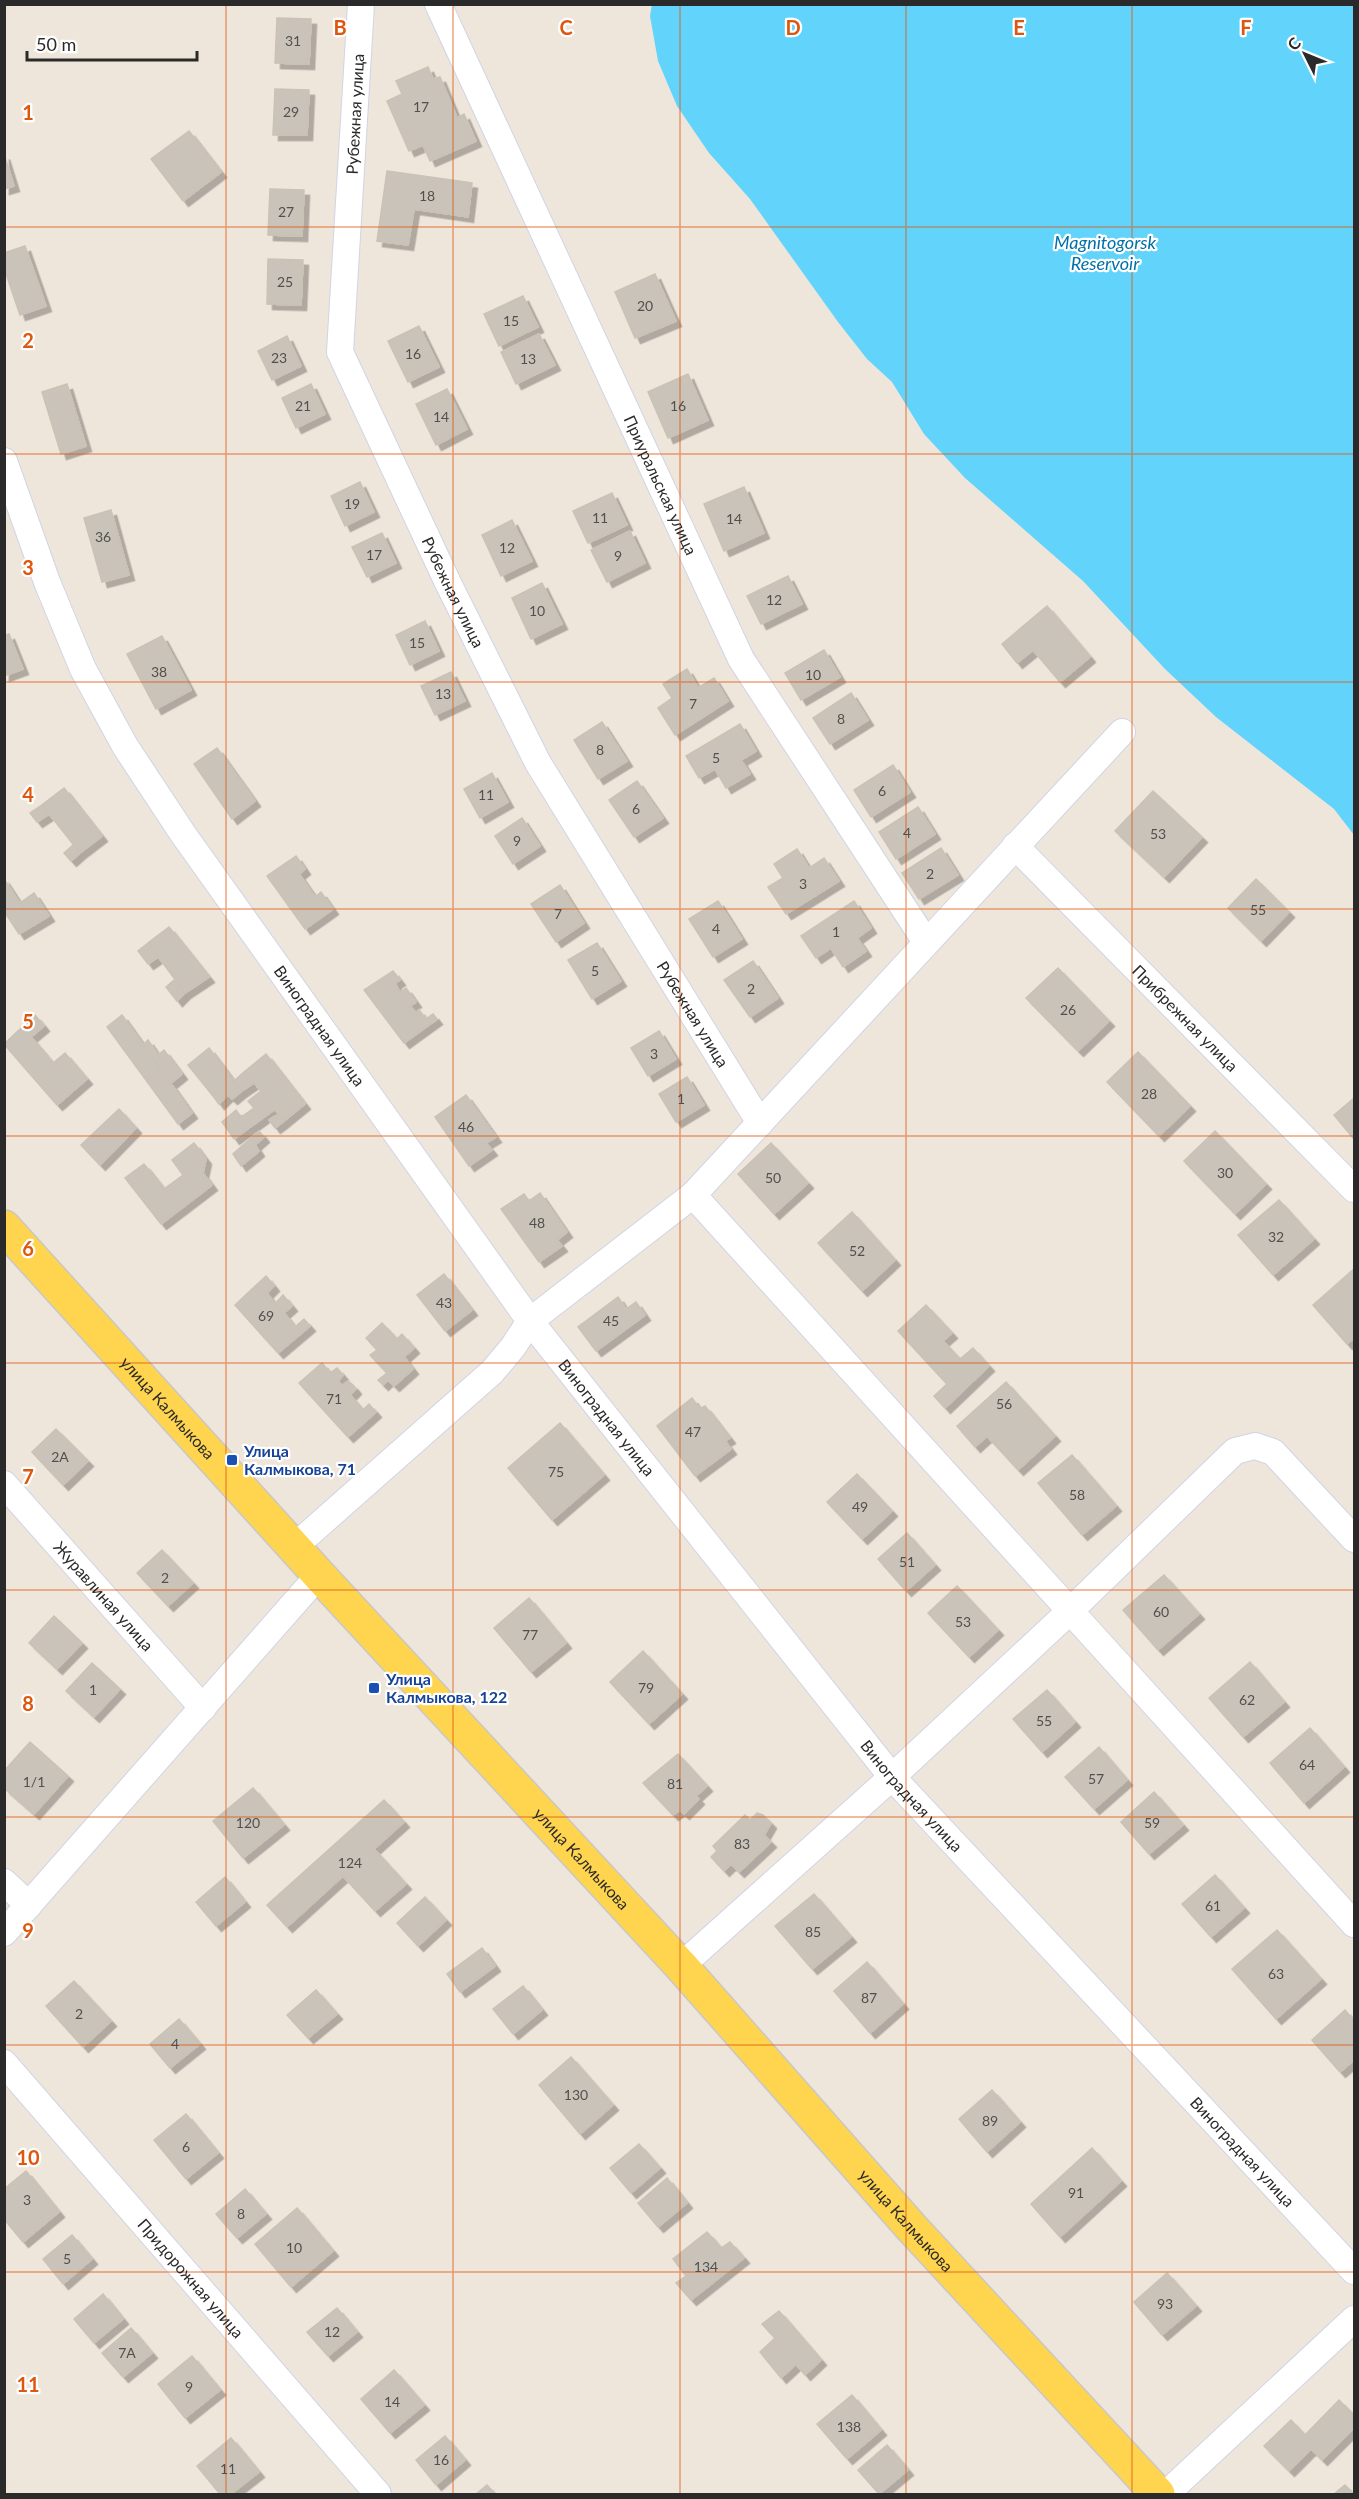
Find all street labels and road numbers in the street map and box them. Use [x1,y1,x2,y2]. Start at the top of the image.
street label: Рубежная улица [342,53,367,175]
street label: Приуральская улица [621,412,701,558]
street label: Рубежная улица [419,533,489,650]
street label: Рубежная улица [654,957,733,1070]
street label: Виноградная улица [271,961,369,1089]
street label: Прибрежная улица [1129,961,1242,1075]
street label: улица Калмыкова [117,1352,219,1463]
street label: Виноградная улица [555,1355,659,1479]
street label: Журавлиная улица [50,1537,158,1655]
street label: Виноградная улица [857,1736,967,1855]
street label: улица Калмыкова [530,1804,634,1913]
street label: Виноградная улица [1187,2092,1299,2210]
street label: улица Калмыкова [855,2165,958,2275]
street label: Придорожная улица [134,2214,248,2341]

